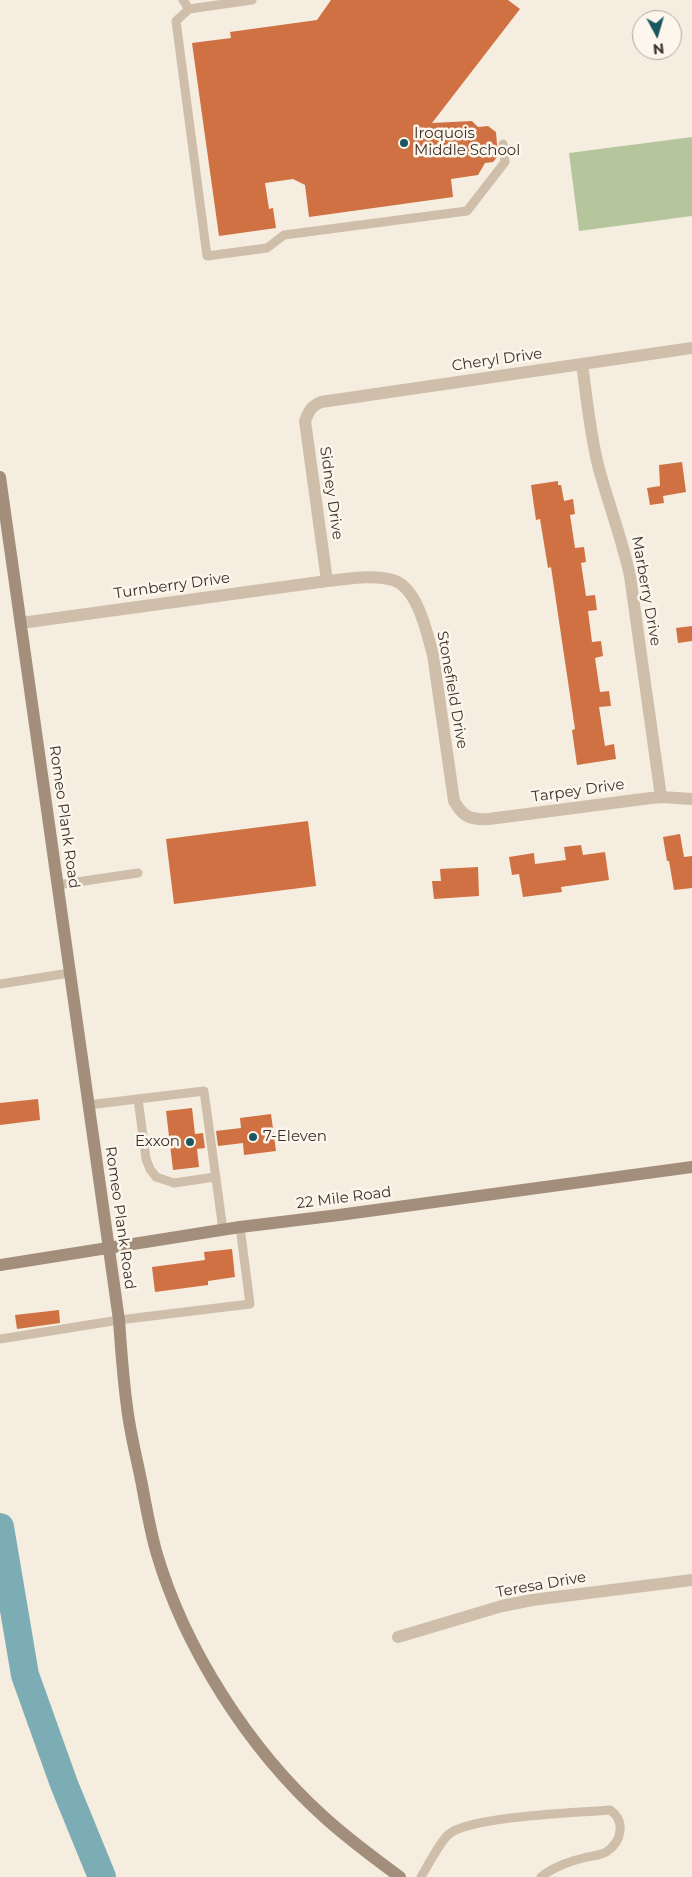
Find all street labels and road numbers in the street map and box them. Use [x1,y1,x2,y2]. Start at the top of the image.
street label: Cheryl Drive [451,345,543,375]
street label: Sidney Drive [316,445,346,541]
street label: Marberry Drive [627,535,665,647]
street label: Turnberry Drive [113,569,231,603]
street label: Stonefield Drive [433,630,471,750]
street label: Romeo Plank Road [45,744,83,890]
street label: Tarpey Drive [530,776,626,806]
street label: Romeo Plank Road [101,1145,139,1291]
street label: 22 Mile Road [295,1183,393,1213]
street label: Teresa Drive [495,1568,587,1602]

